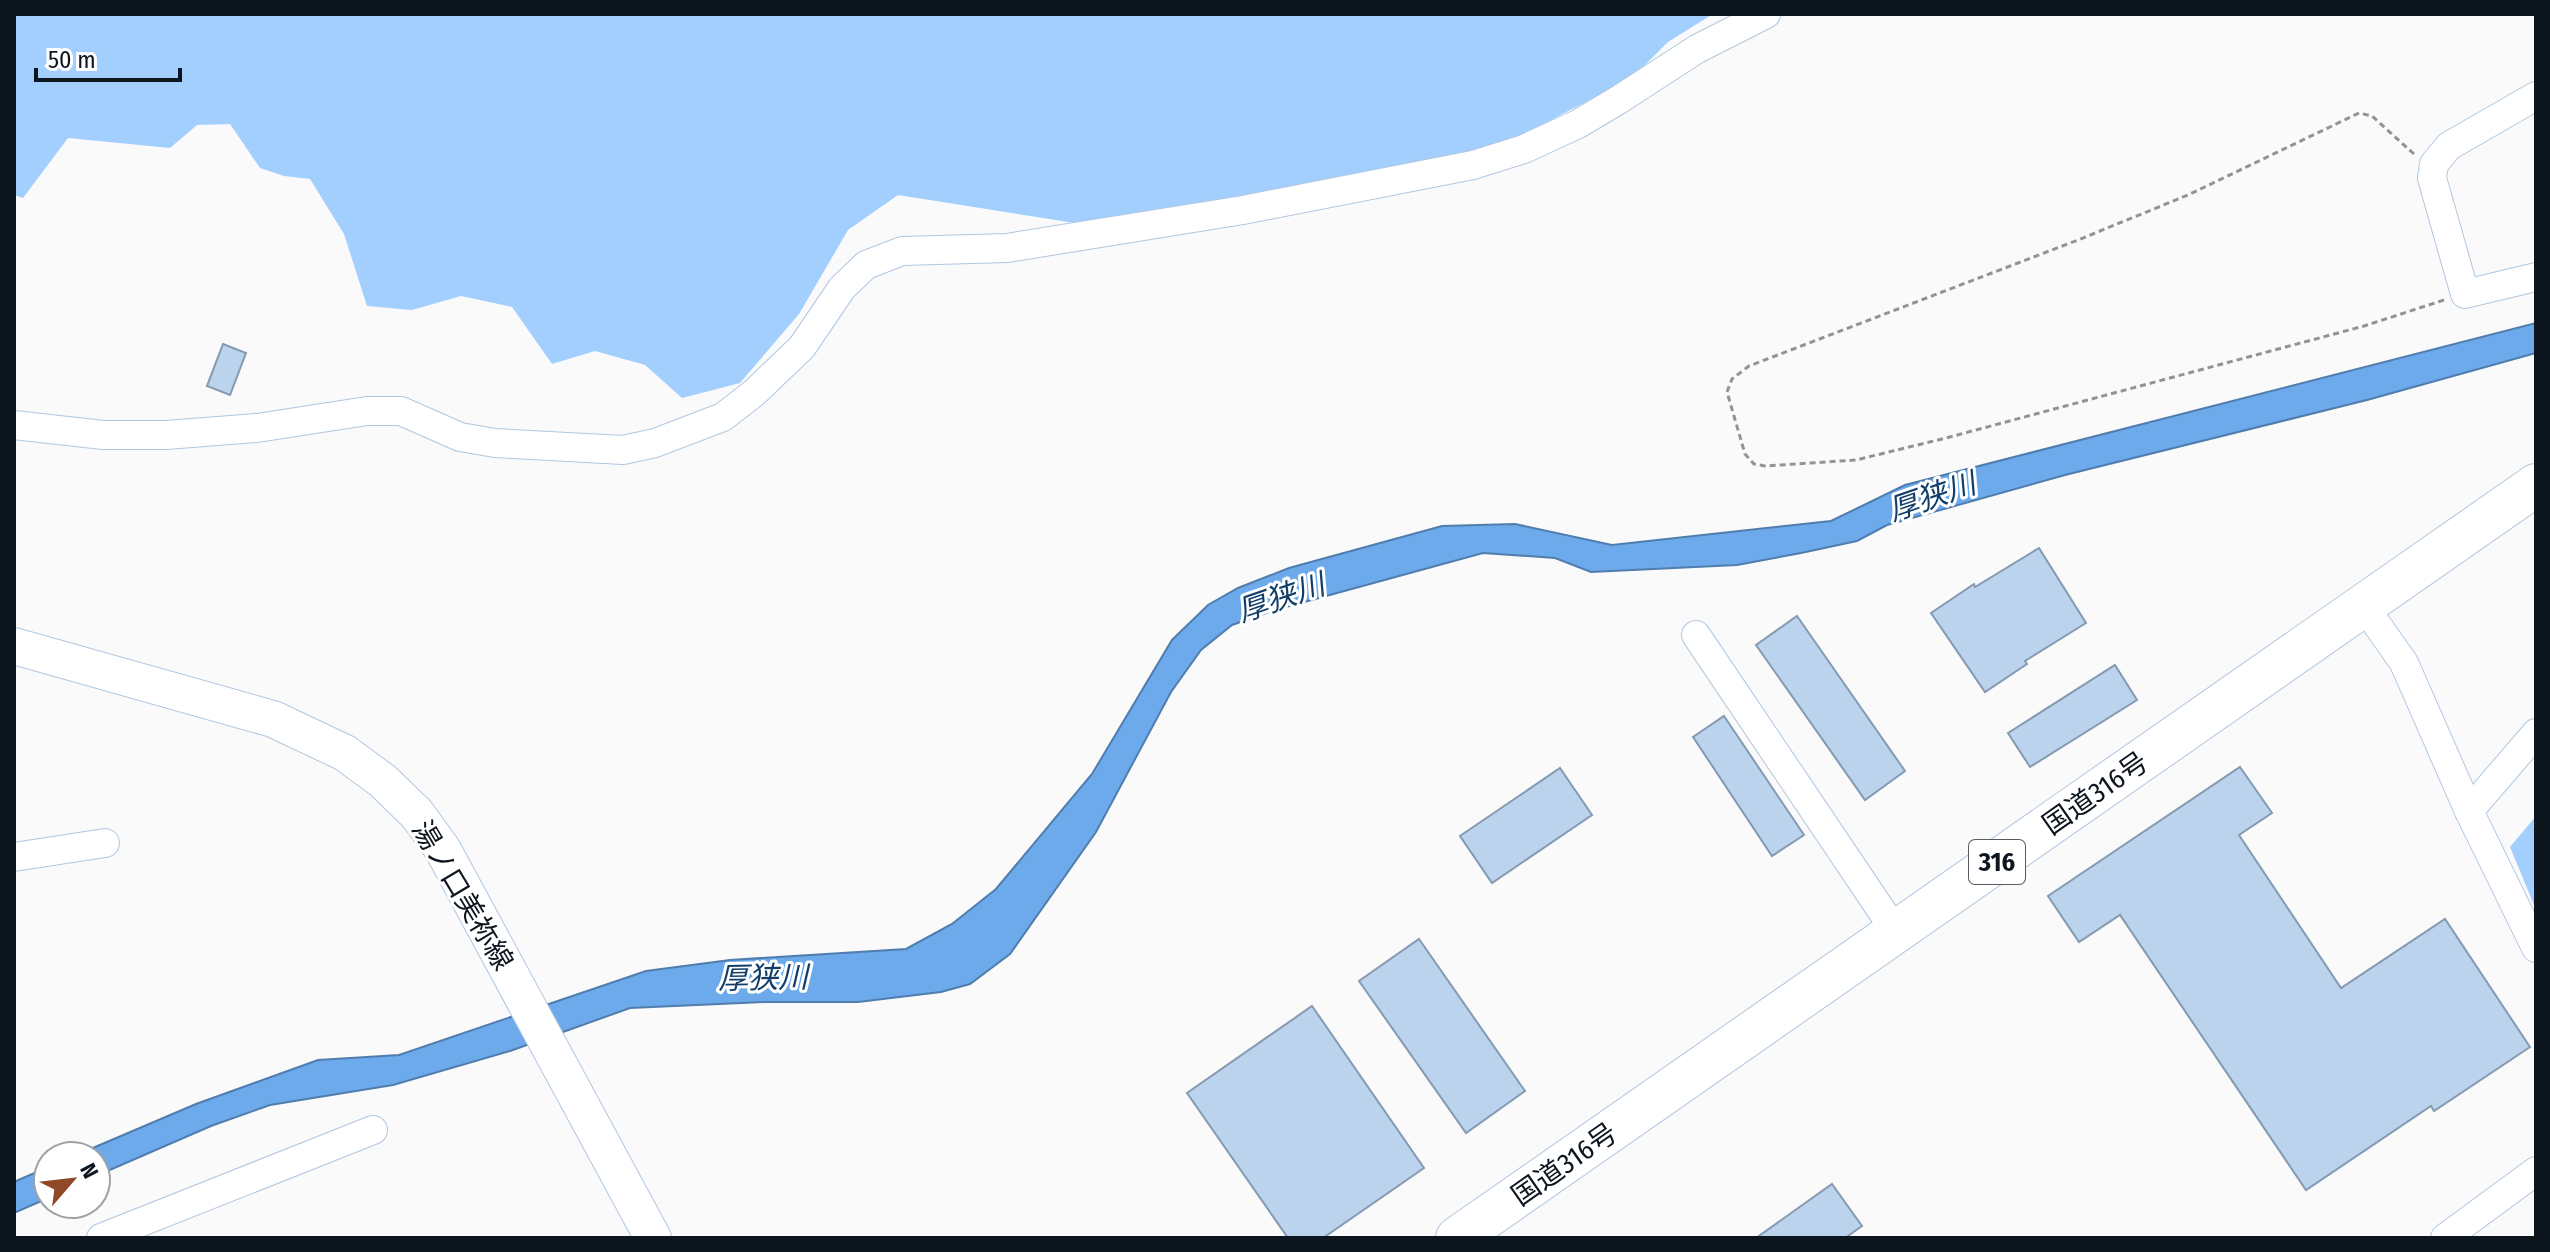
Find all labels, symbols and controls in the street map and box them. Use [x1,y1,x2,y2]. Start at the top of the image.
scale bar [36,32,180,82]
text: 50 m [48,46,96,74]
water label: 厚狭川 [1884,464,1983,529]
water label: 厚狭川 [1233,565,1332,630]
street label: 国道316号 [2036,745,2154,842]
street label: 湯ノ口美祢線 [405,815,520,976]
road number: 316 [1969,840,2025,884]
water label: 厚狭川 [718,959,811,997]
street label: 国道316号 [1505,1116,1623,1213]
north arrow [32,1140,112,1220]
text: N [74,1159,104,1183]

